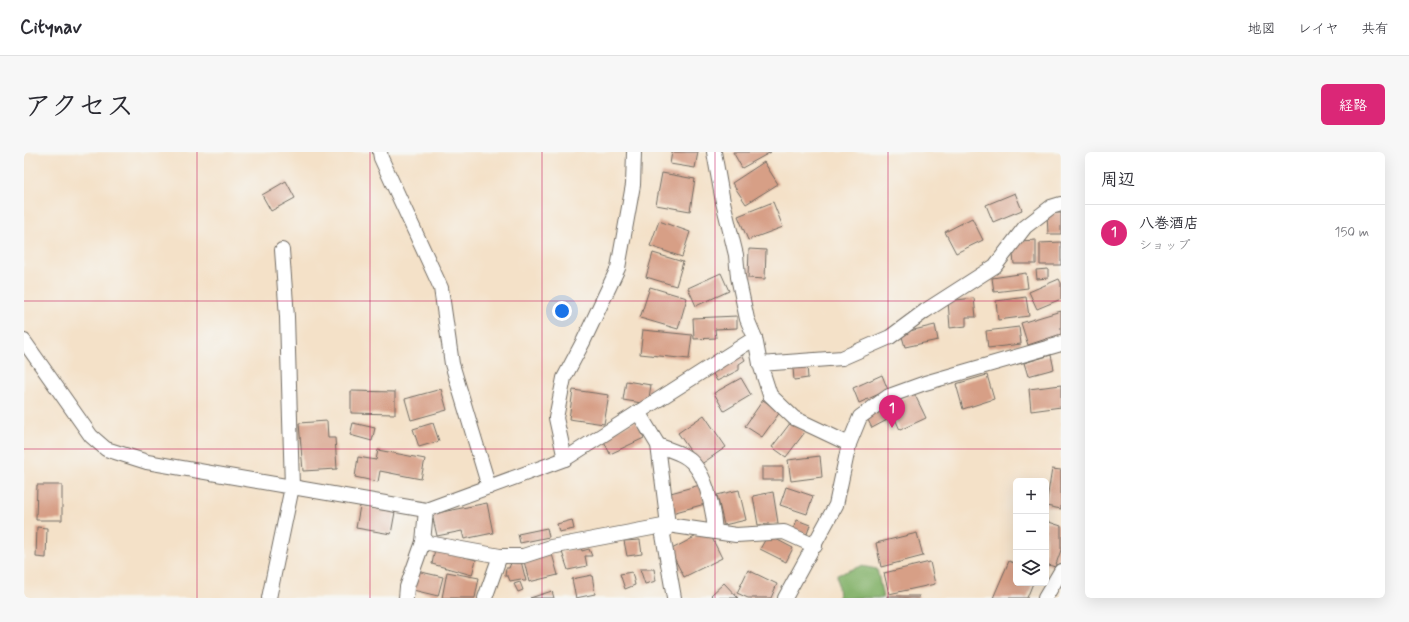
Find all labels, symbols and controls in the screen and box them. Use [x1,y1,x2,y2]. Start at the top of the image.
text: Citynav [20,15,82,40]
text: 地図 [1248,20,1276,38]
text: レイヤ [1298,20,1339,38]
text: 共有 [1361,20,1389,38]
button: 経路 [1321,84,1385,125]
text: アクセス [24,89,134,126]
text: 周辺 [1101,169,1135,191]
text: 八巻酒店 [1139,214,1199,234]
text: 1 [1111,224,1117,241]
text: 150 m [1335,224,1369,241]
text: ショップ [1139,237,1190,254]
your location [552,301,572,321]
pin: 1 [879,395,905,428]
map controls [1013,478,1049,586]
button: + [1013,478,1049,514]
button: − [1013,514,1049,550]
button: layers [1013,550,1049,586]

